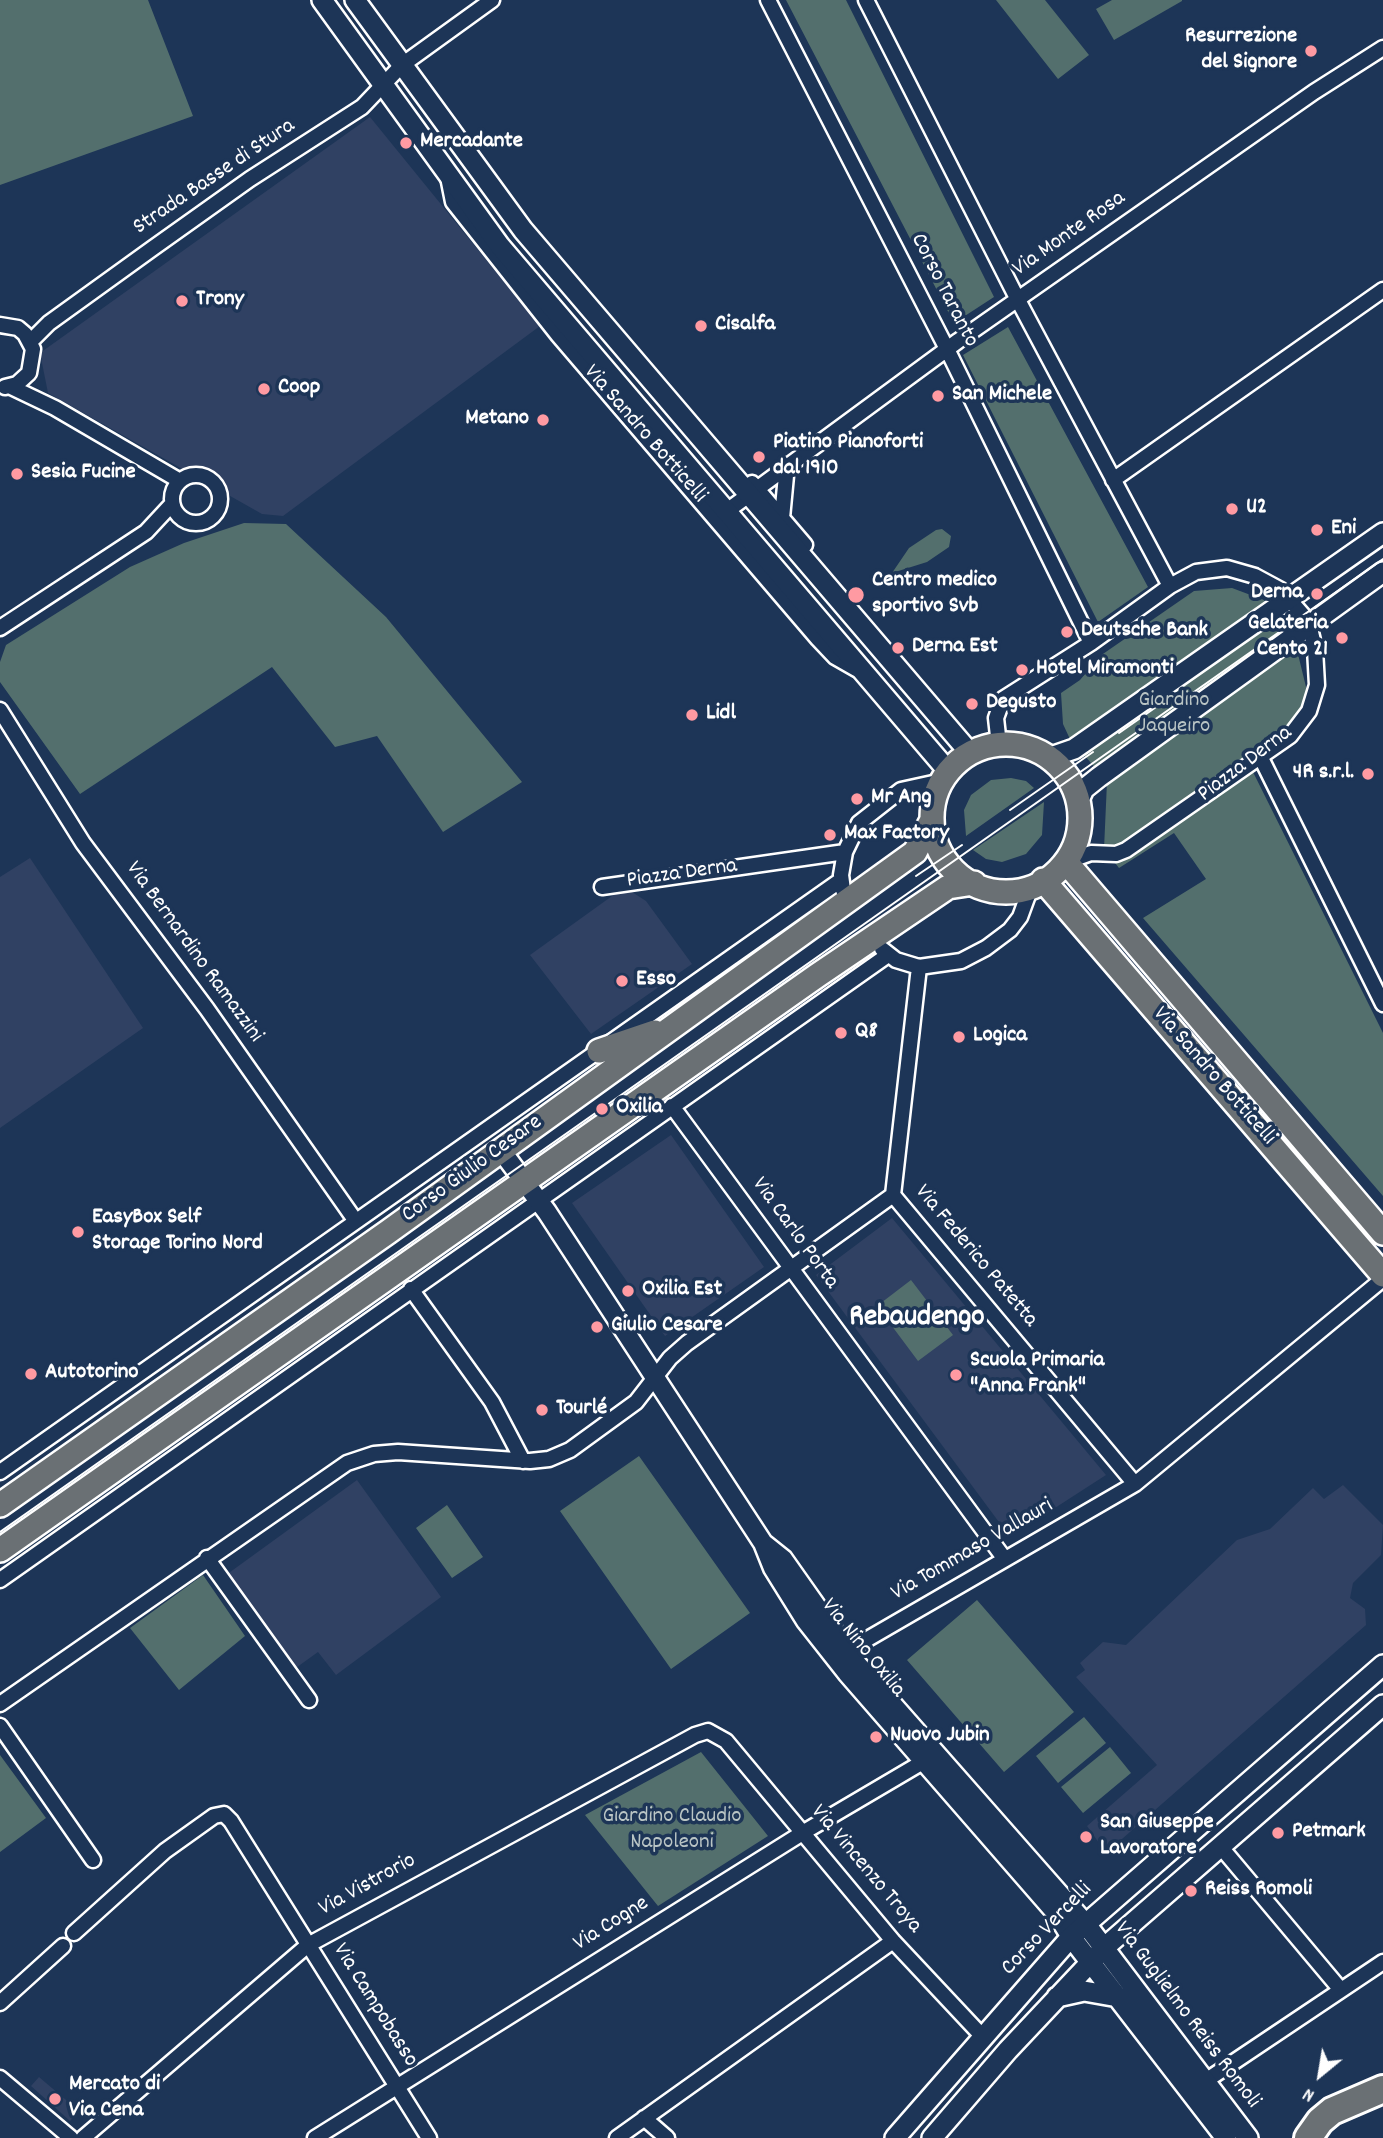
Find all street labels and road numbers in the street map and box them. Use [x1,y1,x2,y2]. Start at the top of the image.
street label: Strada Basse di Stura [129,114,301,242]
street label: Via Monte Rosa [1008,186,1132,284]
street label: Corso Taranto [903,230,983,352]
street label: Via Sandro Botticelli [576,360,712,510]
street label: Piazza Derna [1193,721,1299,809]
street label: Piazza Derna [625,854,739,896]
street label: Via Bernardino Ramazzini [118,857,268,1049]
street label: Via Sandro Botticelli [1145,1002,1281,1152]
street label: Corso Giulio Cesare [397,1110,549,1230]
street label: Via Carlo Porta [744,1173,844,1295]
street label: Via Federico Patetta [907,1180,1043,1334]
street label: Via Tommaso Vallauri [887,1493,1059,1609]
street label: Via Nino Oxilia [814,1594,910,1704]
street label: Via Vincenzo Troya [803,1800,927,1940]
street label: Via Vistrorio [315,1848,421,1924]
street label: Corso Vercelli [997,1877,1099,1983]
street label: Via Cogne [569,1891,655,1959]
street label: Via Guglielmo Reiss Romoli [1107,1917,1265,2115]
street label: Via Campobasso [325,1939,423,2073]

